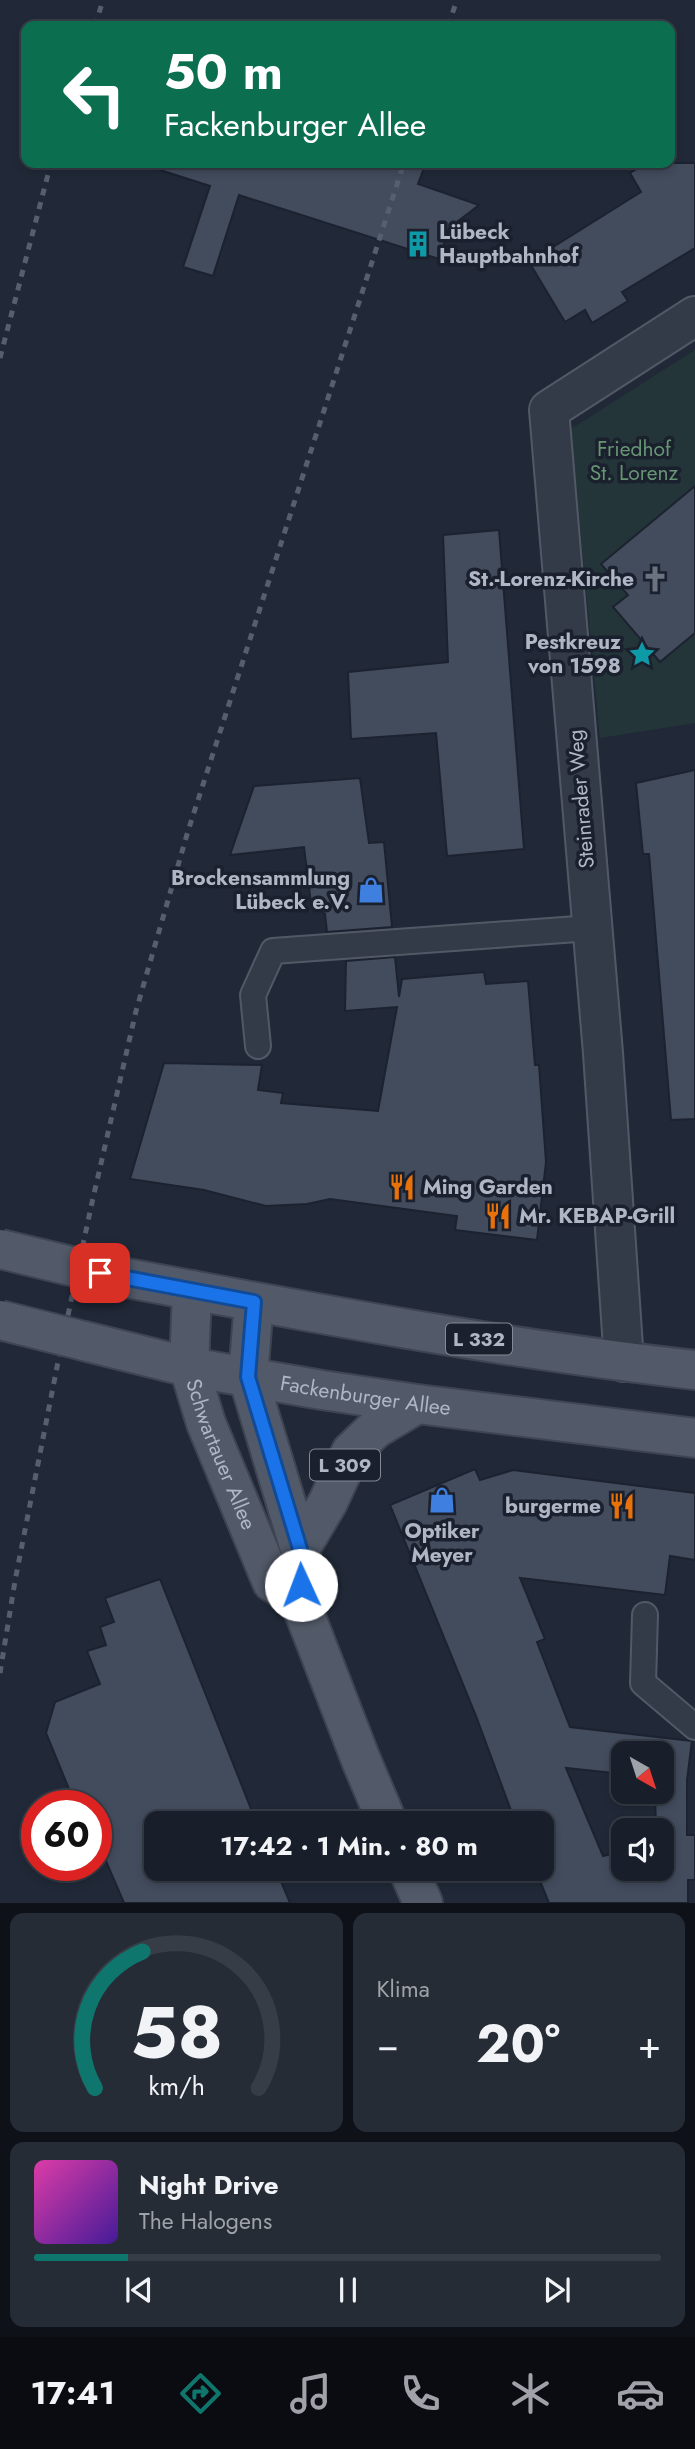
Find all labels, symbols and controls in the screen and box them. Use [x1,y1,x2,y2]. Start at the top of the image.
text: 50 m [164,37,283,107]
icon: left [49,49,140,140]
text: Fackenburger Allee [164,102,426,148]
place label: Lübeck Hauptbahnhof [439,217,579,271]
building icon: Lübeck Hauptbahnhof [403,229,433,259]
park label: Friedhof St. Lorenz [590,434,679,488]
place label: St.-Lorenz-Kirche [468,564,634,594]
church icon: St.-Lorenz-Kirche [640,564,670,594]
place label: Pestkreuz von 1598 [525,627,621,681]
place icon: Pestkreuz von 1598 [627,639,657,669]
street label: Steinrader Weg [560,728,602,870]
place label: Brockensammlung Lübeck e.V. [171,863,350,917]
shop icon: Brockensammlung Lübeck e.V. [356,875,386,905]
restaurant icon: Ming Garden [387,1172,417,1202]
place label: Ming Garden [423,1172,553,1202]
restaurant icon: Mr. KEBAP-Grill [483,1201,513,1231]
place label: Mr. KEBAP-Grill [519,1201,675,1231]
pin [70,1243,130,1303]
icon: arrive [81,1254,119,1292]
road number: L 332 [446,1324,512,1354]
street label: Fackenburger Allee [278,1368,453,1423]
street label: Schwartauer Allee [178,1375,264,1535]
road number: L 309 [310,1450,380,1480]
shop icon: Optiker Meyer [427,1485,457,1515]
place label: burgerme [505,1491,601,1521]
restaurant icon: burgerme [607,1491,637,1521]
place label: Optiker Meyer [404,1516,480,1570]
position arrow [264,1548,338,1622]
north arrow [611,1741,674,1804]
map controls [611,1741,674,1881]
speed limit sign: 60 [21,1790,112,1881]
button: sound [611,1818,674,1881]
text: 17:42 · 1 Min. · 80 m [220,1827,478,1865]
text: Klima [377,1972,430,2006]
text: 58 [130,1981,223,2086]
text: 20° [476,2006,560,2082]
text: − [377,2017,399,2072]
text: + [638,2017,661,2072]
text: km/h [148,2068,205,2104]
text: Night Drive [139,2166,279,2204]
text: The Halogens [139,2204,272,2238]
icon: previous [120,2271,158,2309]
icon: pause [329,2271,367,2309]
icon: next [538,2271,576,2309]
icon: directions [176,2369,225,2418]
icon: music [286,2369,335,2418]
icon: phone [396,2369,445,2418]
icon: climate [506,2369,555,2418]
icon: car [616,2369,665,2418]
text: 17:41 [30,2370,115,2416]

